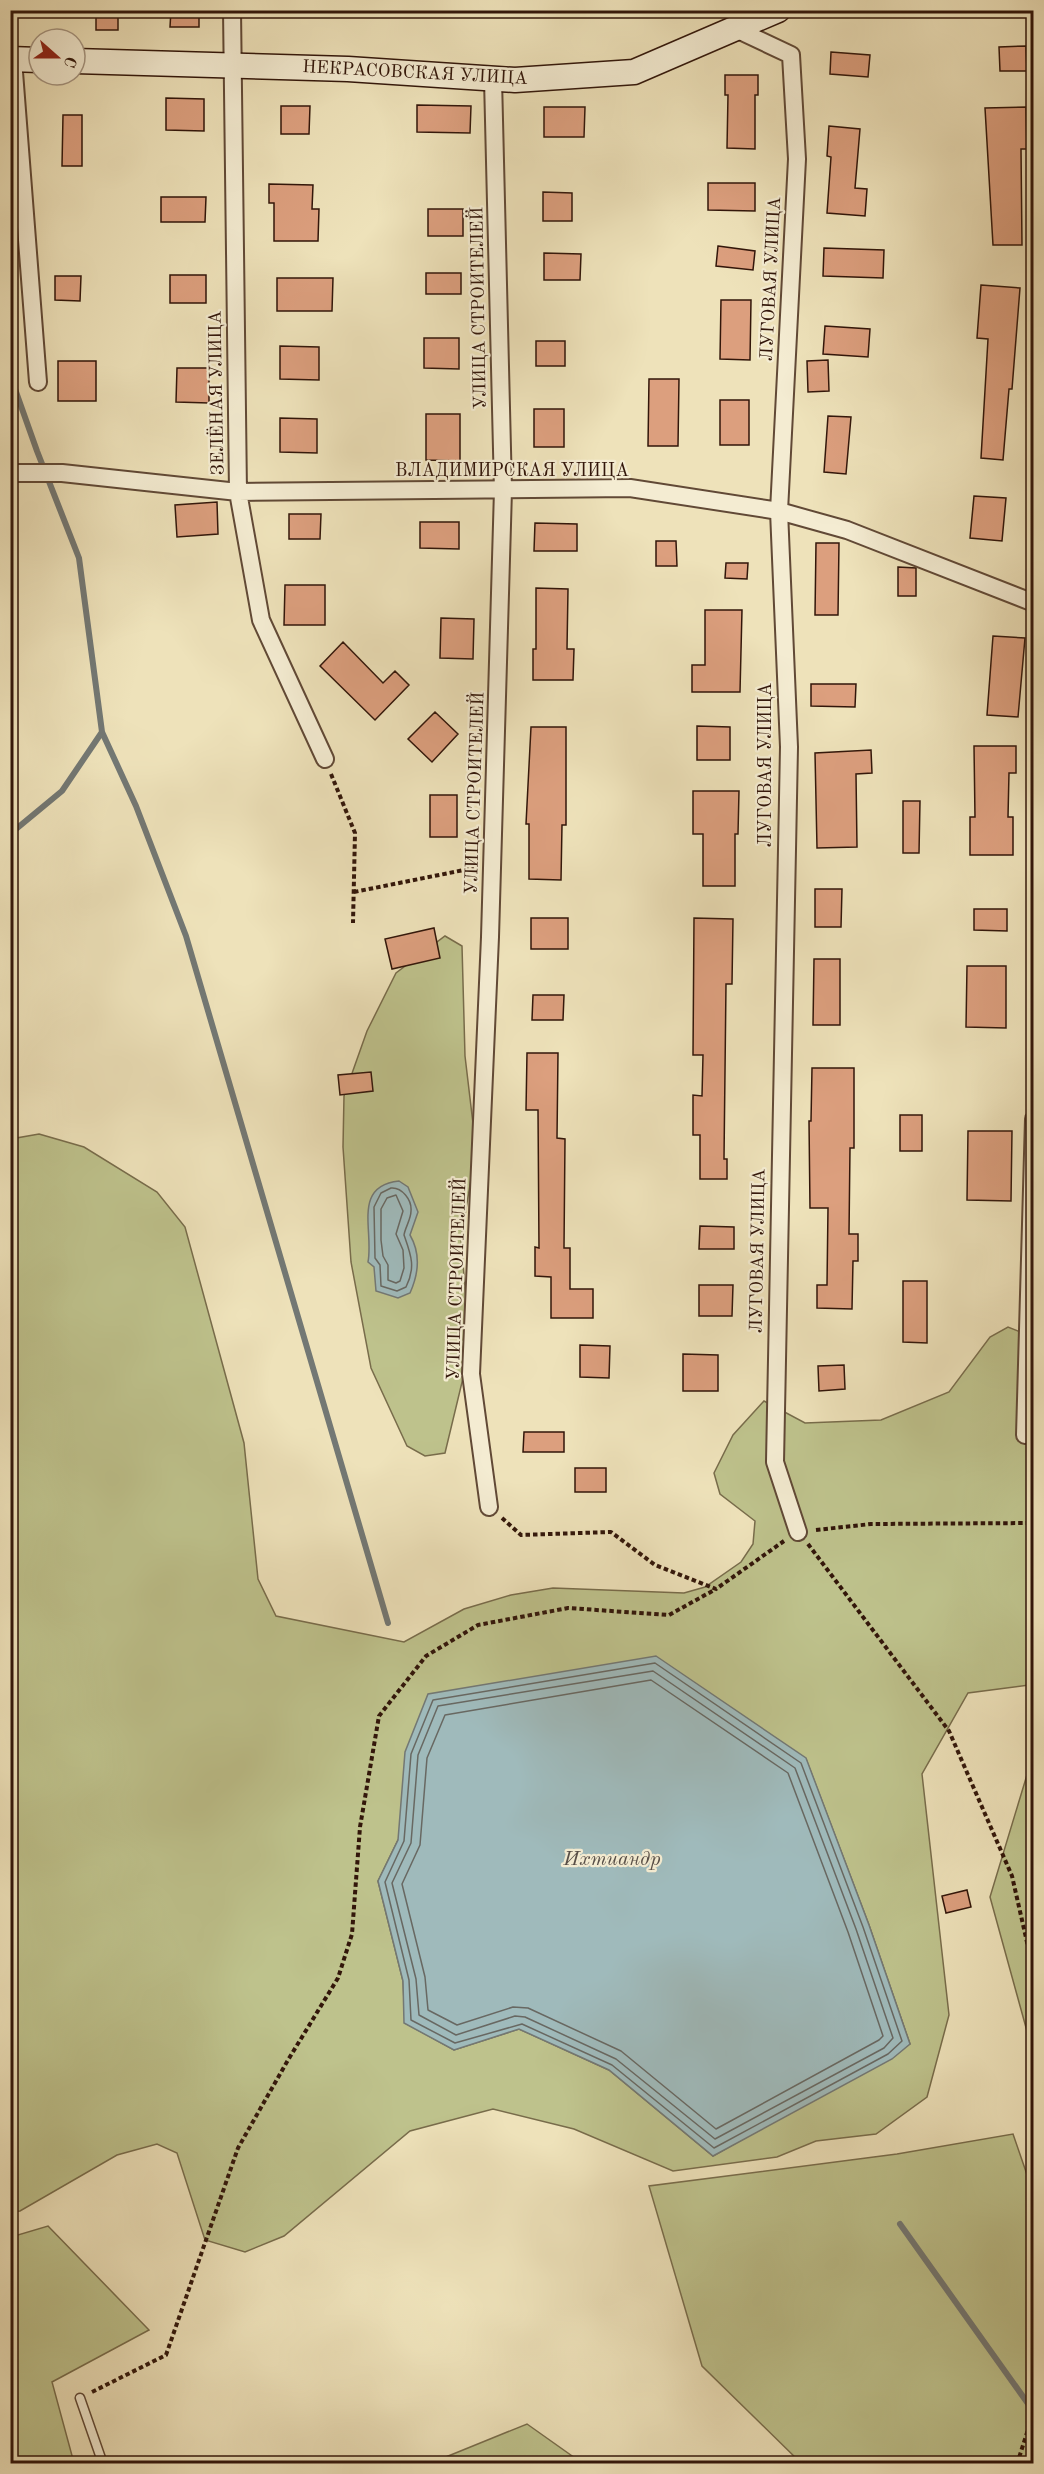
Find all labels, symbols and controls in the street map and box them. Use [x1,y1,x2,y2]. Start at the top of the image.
north arrow [27,27,87,87]
text: С [60,54,78,69]
street label: НЕКРАСОВСКАЯ УЛИЦА [302,58,529,88]
street label: ЛУГОВАЯ УЛИЦА [758,196,784,362]
street label: УЛИЦА СТРОИТЕЛЕЙ [464,206,490,409]
street label: ЗЕЛЁНАЯ УЛИЦА [204,310,227,476]
street label: ВЛАДИМИРСКАЯ УЛИЦА [395,462,629,480]
street label: ЛУГОВАЯ УЛИЦА [757,682,775,847]
street label: УЛИЦА СТРОИТЕЛЕЙ [458,691,488,895]
street label: ЛУГОВАЯ УЛИЦА [748,1168,768,1333]
street label: УЛИЦА СТРОИТЕЛЕЙ [440,1177,470,1381]
water label: Ихтиандр [562,1850,661,1870]

